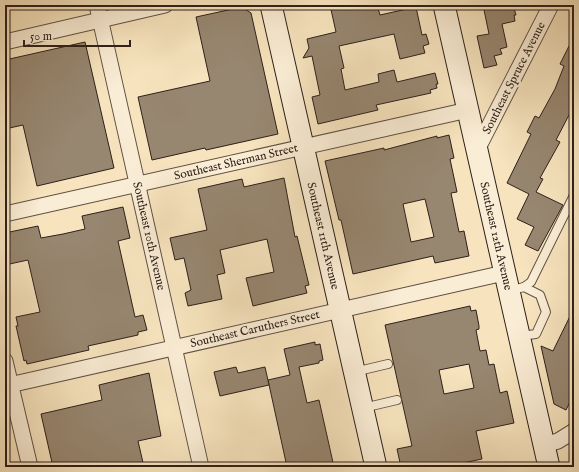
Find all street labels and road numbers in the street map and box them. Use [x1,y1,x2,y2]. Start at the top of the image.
street label: Southeast Spruce Avenue [479,19,550,137]
street label: Southeast Sherman Street [173,140,299,184]
street label: Southeast 10th Avenue [129,180,169,292]
street label: Southeast 12th Avenue [476,180,516,292]
street label: Southeast 11th Avenue [303,181,343,292]
street label: Southeast Caruthers Street [189,307,321,351]

